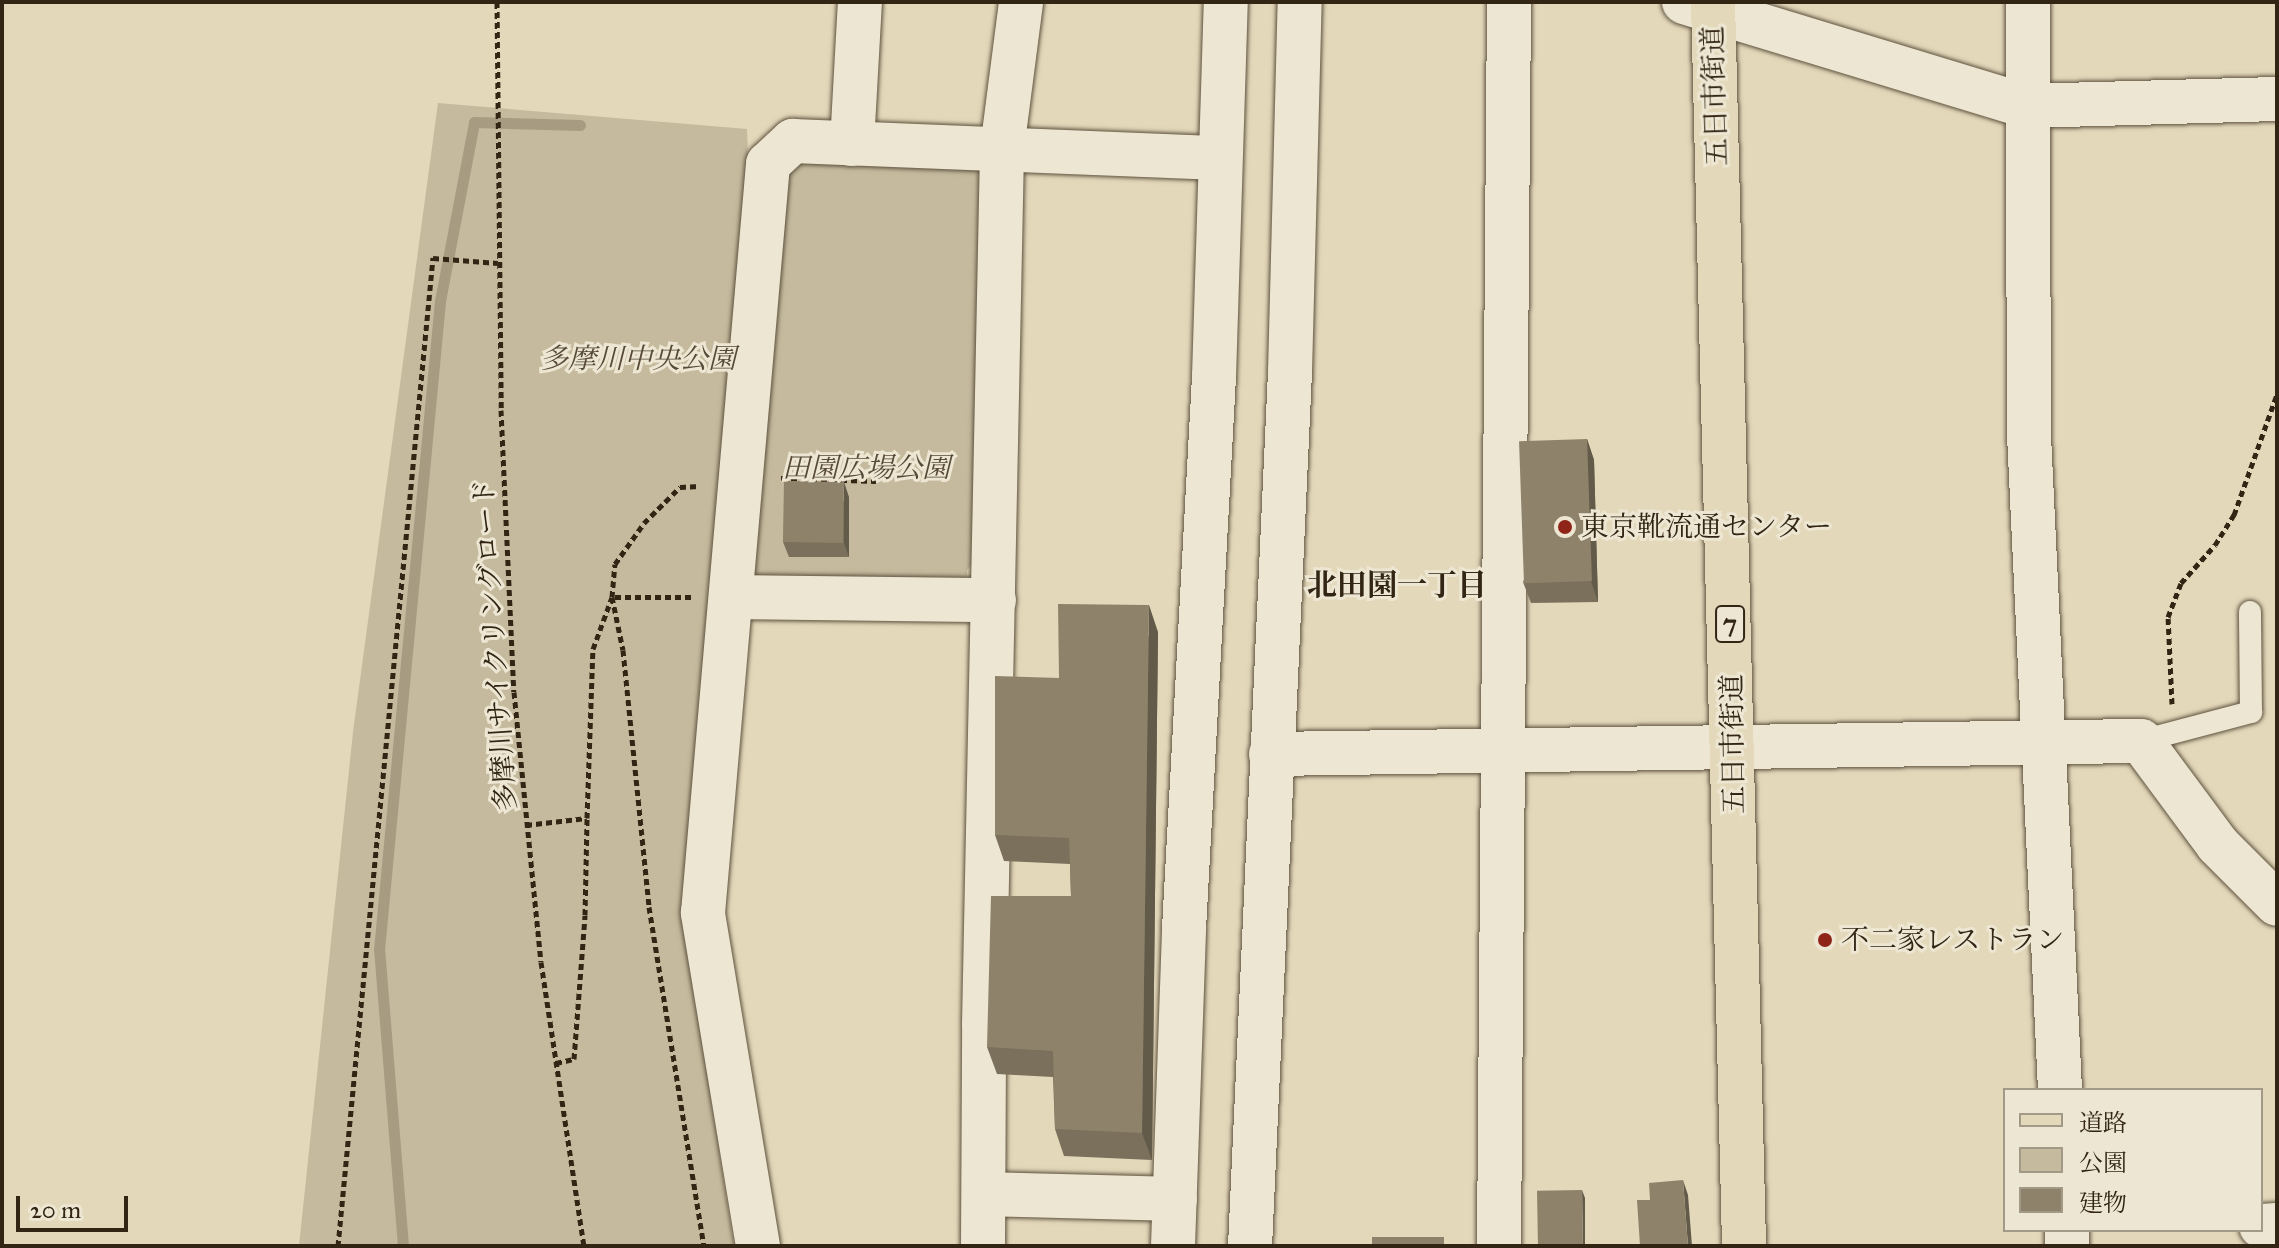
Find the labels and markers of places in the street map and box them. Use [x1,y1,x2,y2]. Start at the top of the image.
place label: 東京靴流通センター [1581,510,1833,544]
marker: 東京靴流通センター [1556,518,1574,536]
place label: 不二家レストラン [1841,923,2065,957]
marker: 不二家レストラン [1816,931,1834,949]

